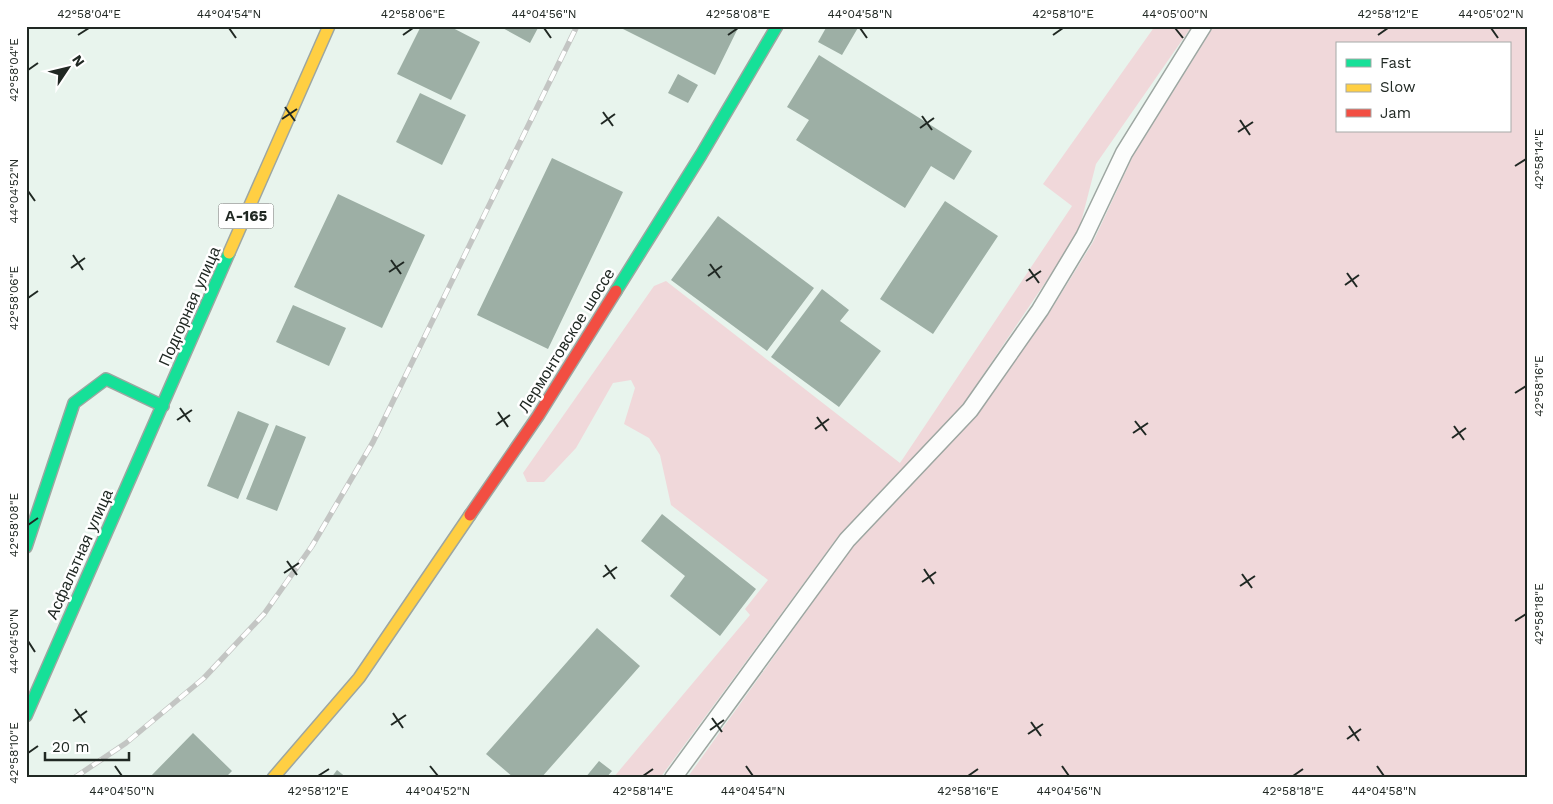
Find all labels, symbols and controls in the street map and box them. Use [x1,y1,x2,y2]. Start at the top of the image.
text: 42°58'04"E [57,7,121,21]
text: 44°04'54"N [197,7,261,21]
text: 42°58'06"E [381,7,445,21]
text: 44°04'56"N [511,7,577,21]
text: 42°58'08"E [706,7,771,21]
text: 44°04'58"N [827,7,893,21]
text: 42°58'10"E [1032,7,1094,21]
text: 44°05'00"N [1142,7,1208,21]
text: 42°58'12"E [1357,7,1419,21]
text: 44°05'02"N [1458,7,1524,21]
text: 42°58'04"E [7,38,21,102]
north arrow [42,42,92,92]
legend [1336,42,1510,132]
text: N [69,52,88,69]
text: Fast [1380,54,1412,72]
text: Slow [1380,78,1416,96]
text: Jam [1380,104,1411,122]
text: 42°58'14"E [1532,128,1546,189]
text: 44°04'52"N [7,159,21,223]
road number: А-165 [218,204,274,228]
street label: Подгорная улица [155,244,224,369]
street label: Лермонтовское шоссе [514,265,619,416]
text: 42°58'06"E [7,266,21,330]
text: 42°58'16"E [1532,355,1546,417]
street label: Асфальтная улица [42,486,117,622]
text: 42°58'08"E [7,492,21,557]
text: 42°58'18"E [1532,583,1546,645]
text: 44°04'50"N [7,608,21,674]
text: 42°58'10"E [7,722,21,784]
scale bar [45,729,129,761]
text: 20 m [52,738,90,756]
text: 44°04'50"N [89,784,155,798]
text: 42°58'12"E [287,784,349,798]
text: 44°04'52"N [406,784,470,798]
text: 42°58'14"E [613,784,674,798]
text: 44°04'54"N [721,784,785,798]
text: 42°58'16"E [937,784,999,798]
text: 44°04'56"N [1036,784,1102,798]
text: 42°58'18"E [1262,784,1324,798]
text: 44°04'58"N [1351,784,1417,798]

